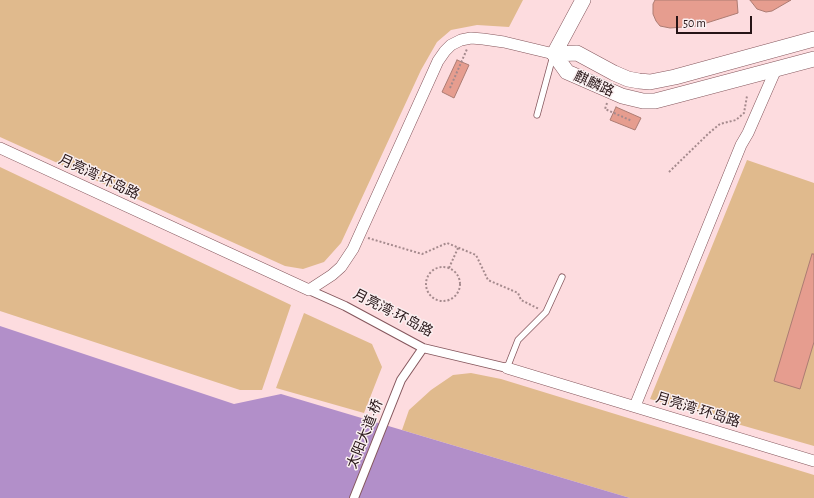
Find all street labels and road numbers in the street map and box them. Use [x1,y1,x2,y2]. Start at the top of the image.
street label: 麒麟路 [571,68,617,100]
street label: 月亮湾·环岛路 [56,151,142,203]
street label: 月亮湾·环岛路 [350,286,436,340]
street label: 月亮湾·环岛路 [654,389,742,431]
street label: 太阳大道·桥 [343,397,387,471]

